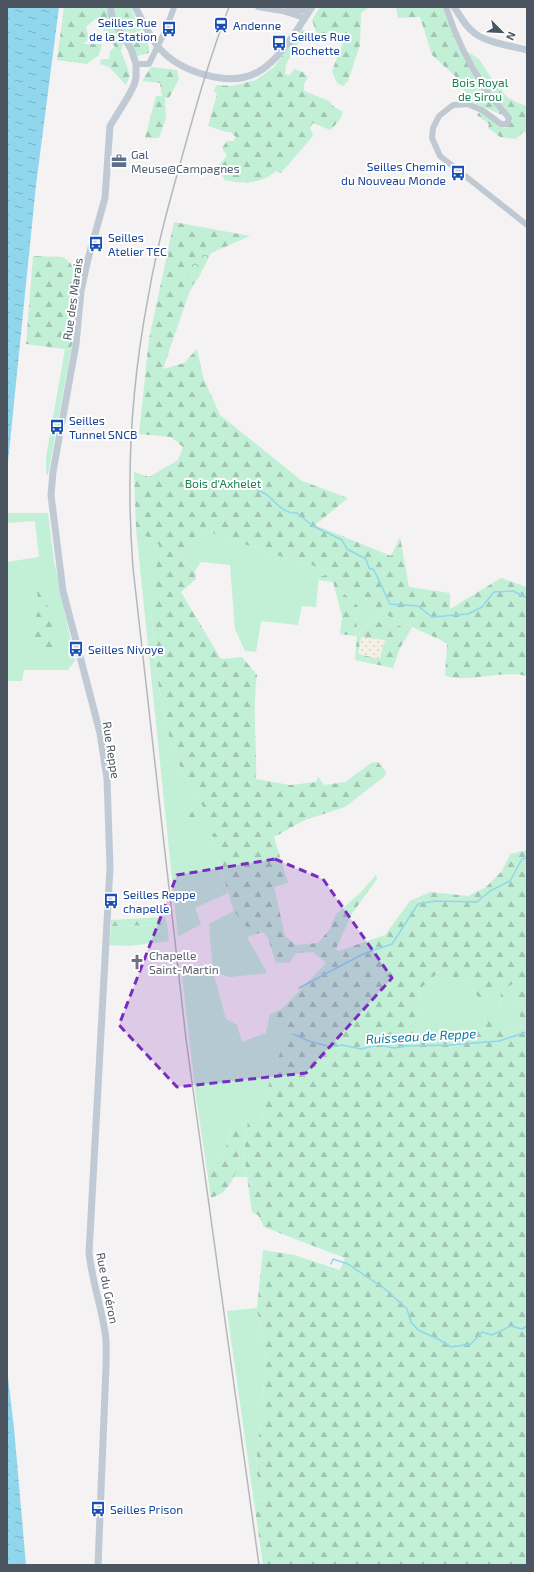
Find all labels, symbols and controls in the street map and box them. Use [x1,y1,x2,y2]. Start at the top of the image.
north arrow [482,12,522,52]
place label: Seilles Rue de la Station [89,15,157,43]
station icon: Andenne [212,16,230,34]
place label: Andenne [233,18,281,32]
bus stop icon: Seilles Rue de la Station [160,20,178,38]
place label: Seilles Rue Rochette [291,29,350,57]
text: N [504,30,519,43]
bus stop icon: Seilles Rue Rochette [270,34,288,52]
park label: Bois Royal de Sirou [452,75,509,103]
place label: Gal Meuse@Campagnes [131,147,240,175]
office icon: Gal Meuse@Campagnes [110,152,128,170]
place label: Seilles Chemin du Nouveau Monde [341,159,446,187]
bus stop icon: Seilles Chemin du Nouveau Monde [449,164,467,182]
place label: Seilles Atelier TEC [108,230,167,258]
bus stop icon: Seilles Atelier TEC [87,235,105,253]
street label: Rue des Marais [59,257,85,341]
place label: Seilles Tunnel SNCB [69,413,138,441]
bus stop icon: Seilles Tunnel SNCB [48,418,66,436]
park label: Bois d'Axhelet [185,476,262,490]
bus stop icon: Seilles Nivoye [67,640,85,658]
place label: Seilles Nivoye [88,642,164,656]
street label: Rue Reppe [101,720,123,780]
place label: Seilles Reppe chapelle [123,887,196,915]
bus stop icon: Seilles Reppe chapelle [102,892,120,910]
place label: Chapelle Saint-Martin [149,948,219,976]
church icon: Chapelle Saint-Martin [128,953,146,971]
water label: Ruisseau de Reppe [365,1025,477,1047]
street label: Rue du Géron [94,1251,122,1325]
bus stop icon: Seilles Prison [89,1500,107,1518]
place label: Seilles Prison [110,1502,183,1516]

